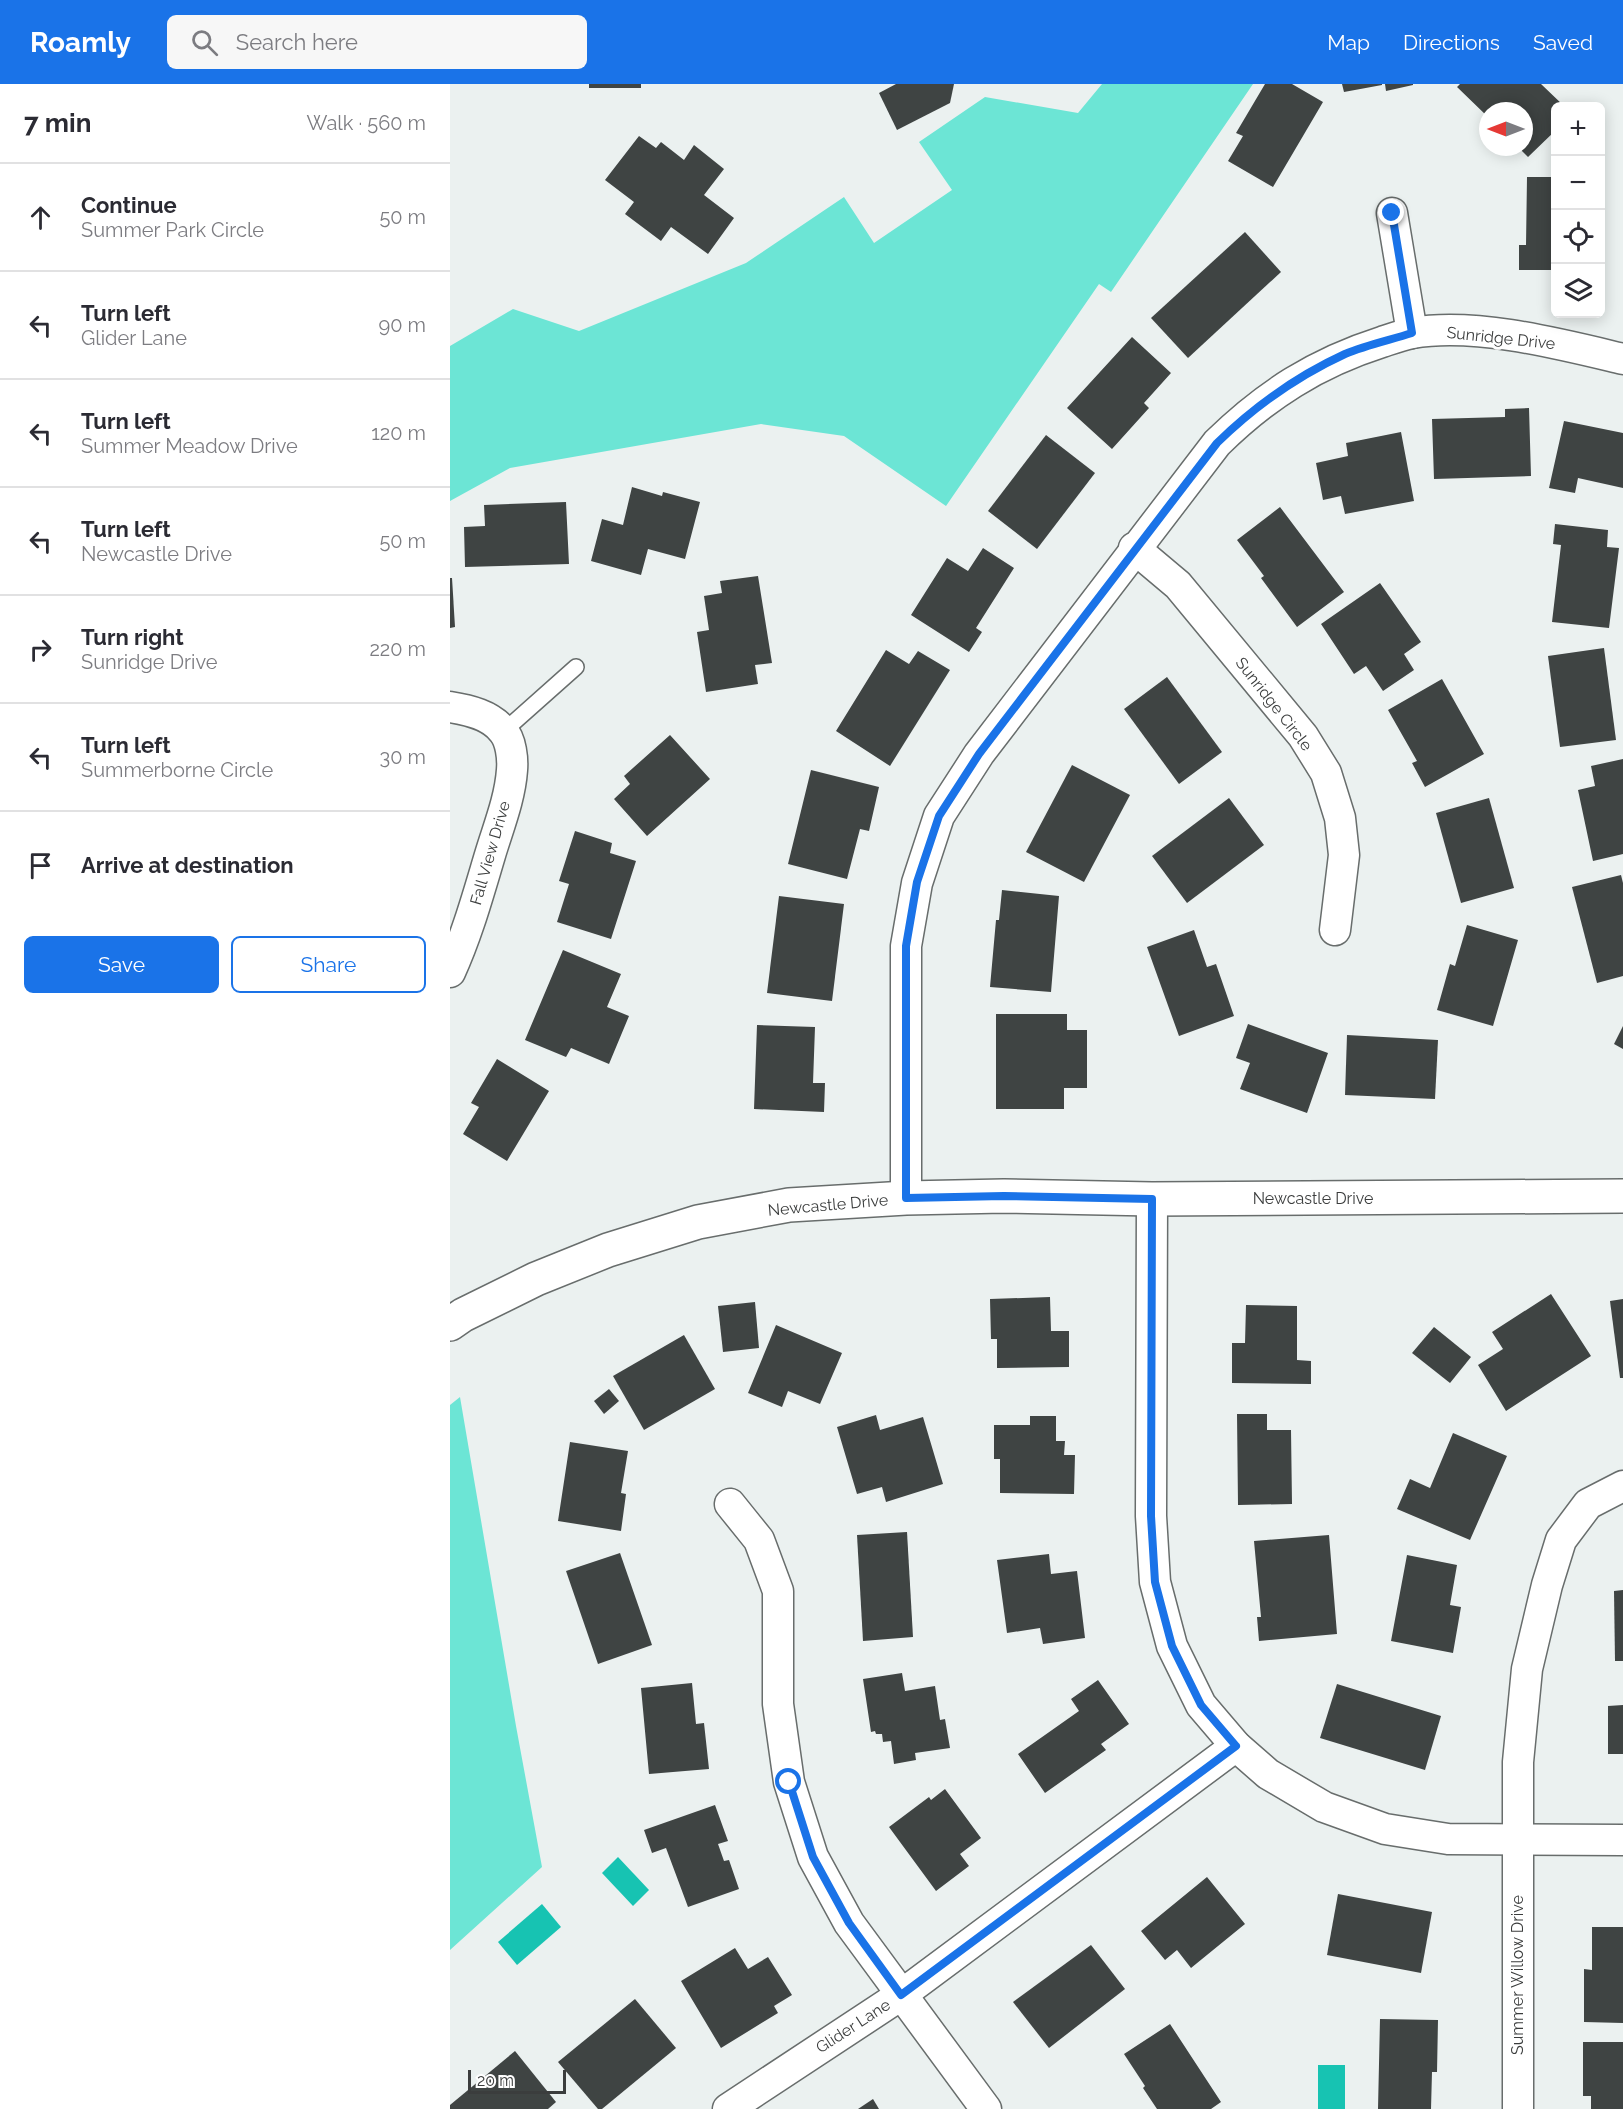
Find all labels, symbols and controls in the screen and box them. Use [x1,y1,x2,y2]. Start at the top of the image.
search box [167,15,587,69]
text: Roamly [30,26,131,59]
icon: search [188,26,221,59]
text: Search here [236,29,358,55]
text: Map [1327,30,1370,55]
text: Directions [1403,30,1500,55]
text: Saved [1533,30,1593,55]
north arrow [1479,102,1533,156]
map controls [1551,102,1605,318]
button: + [1551,102,1605,156]
text: 7 min [24,108,91,138]
text: Walk · 560 m [307,111,426,135]
button: − [1551,156,1605,210]
text: Continue [81,192,177,218]
route end [1378,199,1404,225]
icon: ahead [24,201,57,234]
text: 50 m [379,205,426,229]
button: locate [1551,210,1605,264]
text: Summer Park Circle [81,218,264,242]
button: layers [1551,264,1605,318]
text: Turn left [81,300,171,326]
icon: left [24,309,57,342]
text: 90 m [379,313,426,337]
street label: Sunridge Drive [1446,323,1556,353]
text: Glider Lane [81,326,187,350]
text: Turn left [81,408,171,434]
icon: left [24,417,57,450]
text: 120 m [371,421,426,445]
text: Summer Meadow Drive [81,434,298,458]
text: Turn left [81,516,171,542]
icon: left [24,525,57,558]
text: 50 m [379,529,426,553]
text: Newcastle Drive [81,542,232,566]
text: Turn right [81,624,184,650]
icon: right [24,633,57,666]
text: 220 m [369,637,426,661]
text: Sunridge Drive [81,650,217,674]
street label: Sunridge Circle [1232,654,1316,754]
text: Turn left [81,732,171,758]
icon: left [24,741,57,774]
text: 30 m [380,745,426,769]
text: Summerborne Circle [81,758,273,782]
street label: Fall View Drive [466,799,514,907]
icon: arrive [24,849,57,882]
text: Arrive at destination [81,852,294,878]
button: Save [24,936,219,993]
button: Share [231,936,426,993]
street label: Newcastle Drive [1253,1189,1373,1208]
street label: Newcastle Drive [767,1190,889,1220]
route start [775,1768,801,1794]
street label: Summer Willow Drive [1508,1895,1527,2055]
street label: Glider Lane [812,1995,894,2057]
scale bar [468,2067,566,2094]
text: 20 m [477,2071,514,2090]

